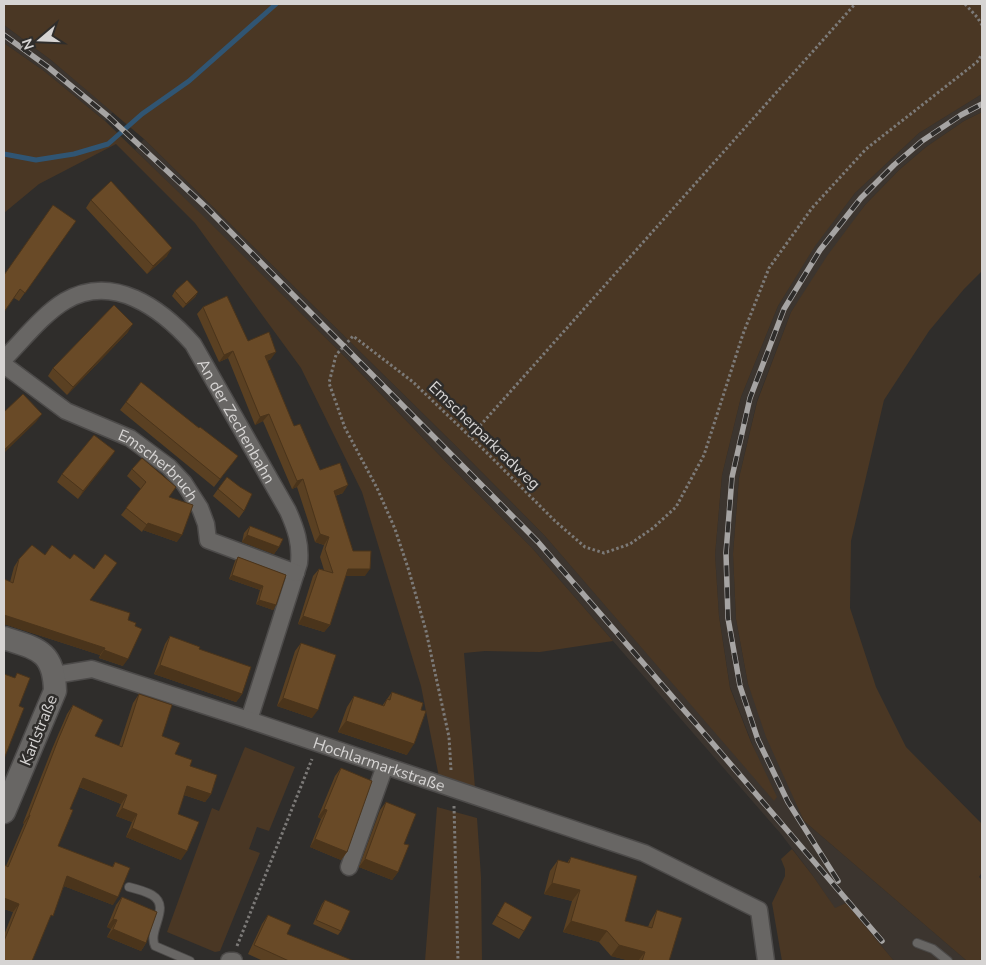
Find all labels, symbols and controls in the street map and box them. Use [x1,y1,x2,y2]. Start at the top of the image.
north arrow [15,15,65,65]
text: N [17,36,39,52]
street label: An der Zechenbahn [192,355,280,488]
street label: Emscherparkradweg [424,377,545,495]
street label: Emscherbruch [115,424,203,506]
street label: Karlstraße [15,692,63,769]
street label: Hochlarmarkstraße [310,732,448,797]

